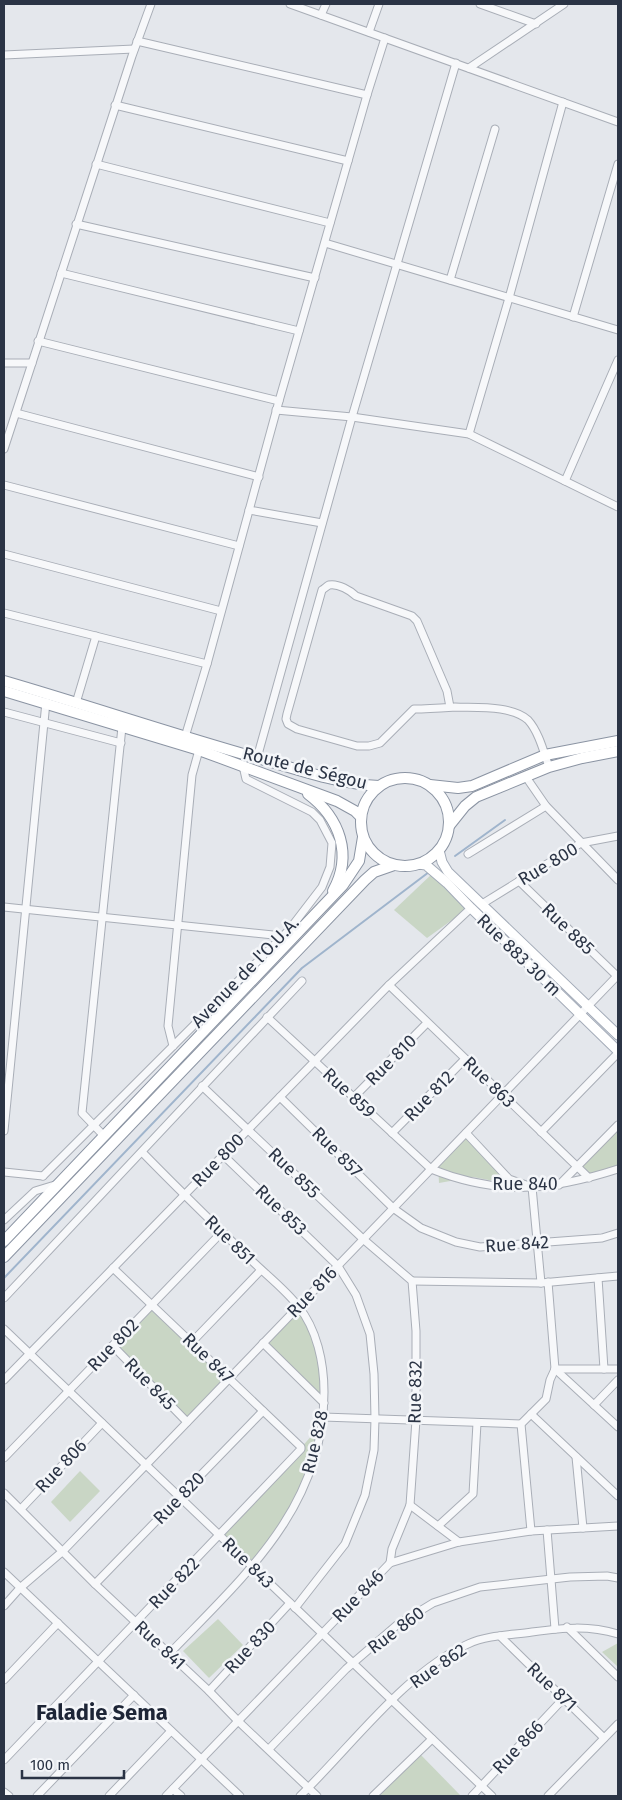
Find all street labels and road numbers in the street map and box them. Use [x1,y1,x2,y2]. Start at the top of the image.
street label: Route de Ségou [241,742,369,794]
street label: Rue 800 [514,838,582,890]
street label: Rue 885 [537,899,599,959]
street label: Rue 883 30 m [472,909,566,1001]
street label: Avenue de l'O.U.A. [186,912,304,1032]
street label: Rue 810 [361,1030,421,1090]
street label: Rue 863 [458,1052,520,1112]
street label: Rue 859 [318,1063,380,1123]
street label: Rue 812 [400,1066,459,1126]
street label: Rue 857 [307,1122,367,1182]
street label: Rue 800 [187,1129,249,1191]
street label: Rue 855 [263,1143,325,1203]
street label: Rue 840 [492,1173,558,1195]
street label: Rue 853 [250,1180,312,1240]
street label: Rue 851 [200,1211,260,1269]
street label: Rue 842 [484,1231,550,1257]
street label: Rue 816 [282,1262,342,1322]
street label: Rue 802 [83,1314,143,1376]
street label: Rue 847 [178,1328,238,1388]
street label: Rue 845 [120,1353,180,1415]
street label: Rue 832 [403,1360,427,1424]
street label: Rue 828 [297,1408,333,1476]
street label: Rue 806 [31,1435,91,1497]
street label: Rue 820 [149,1467,209,1529]
street label: Rue 843 [217,1533,279,1593]
street label: Rue 822 [144,1552,204,1613]
street label: Rue 846 [327,1565,389,1627]
street label: Rue 860 [363,1602,429,1658]
street label: Rue 841 [130,1616,190,1674]
street label: Rue 830 [220,1616,280,1678]
street label: Rue 862 [405,1639,471,1693]
street label: Rue 871 [522,1658,582,1716]
street label: Rue 866 [488,1716,548,1778]

